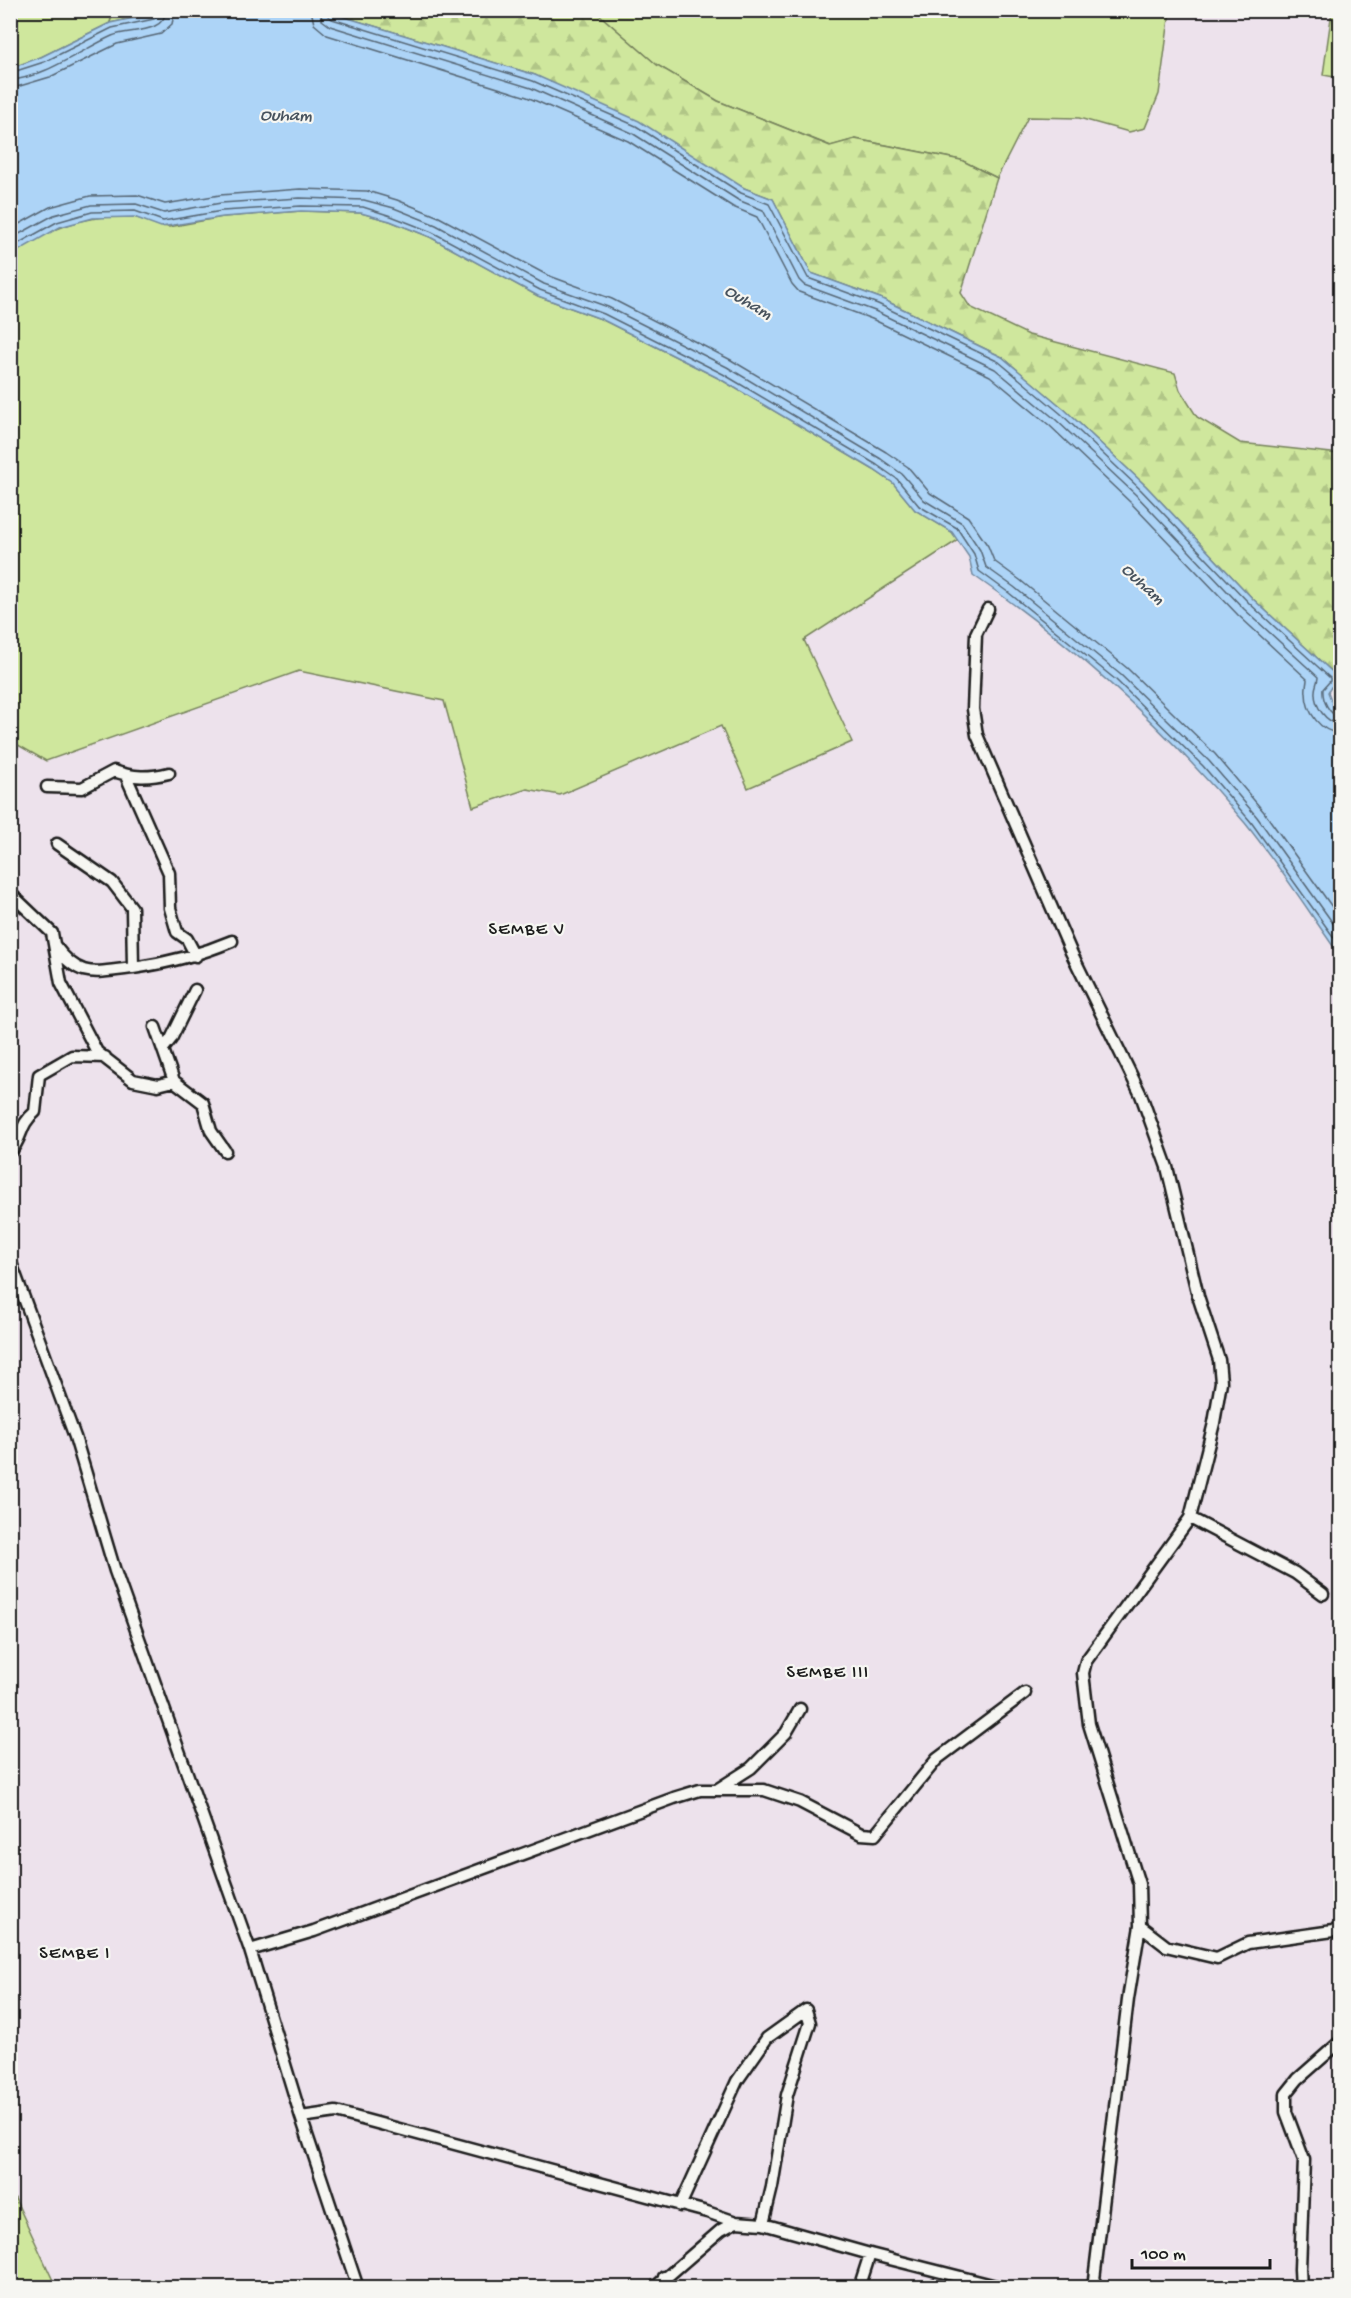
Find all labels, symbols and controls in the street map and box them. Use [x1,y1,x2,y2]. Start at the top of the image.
water label: Ouham [260,106,312,127]
water label: Ouham [720,281,775,326]
water label: Ouham [1116,560,1169,610]
district label: SEMBE V [488,920,566,941]
district label: SEMBE III [786,1663,870,1684]
district label: SEMBE I [39,1944,111,1965]
scale bar [1132,2232,1270,2270]
text: 100 m [1140,2245,1186,2266]

